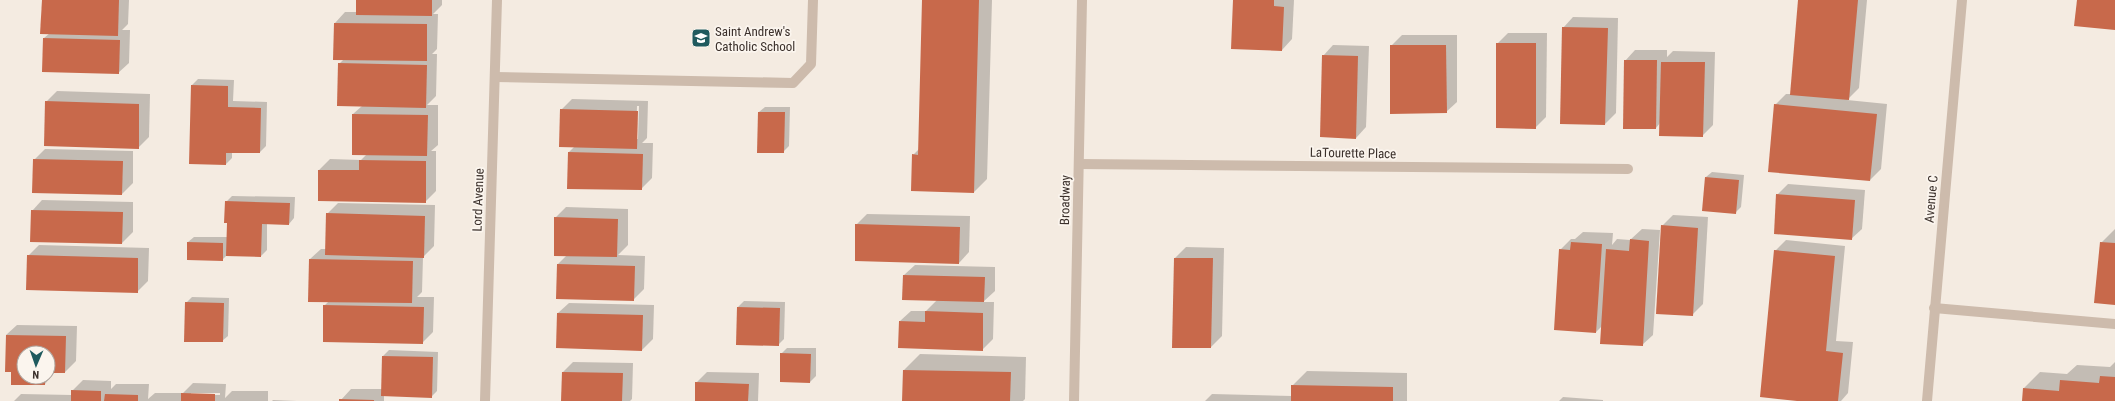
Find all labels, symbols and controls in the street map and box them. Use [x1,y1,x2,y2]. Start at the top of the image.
place label: Saint Andrew's Catholic School [715,24,795,54]
school or university icon: Saint Andrew's Catholic School [690,27,712,49]
street label: LaTourette Place [1310,145,1396,161]
street label: Lord Avenue [469,168,487,232]
street label: Broadway [1057,174,1073,225]
street label: Avenue C [1921,175,1941,223]
north arrow [16,345,56,385]
text: N [32,368,39,381]

